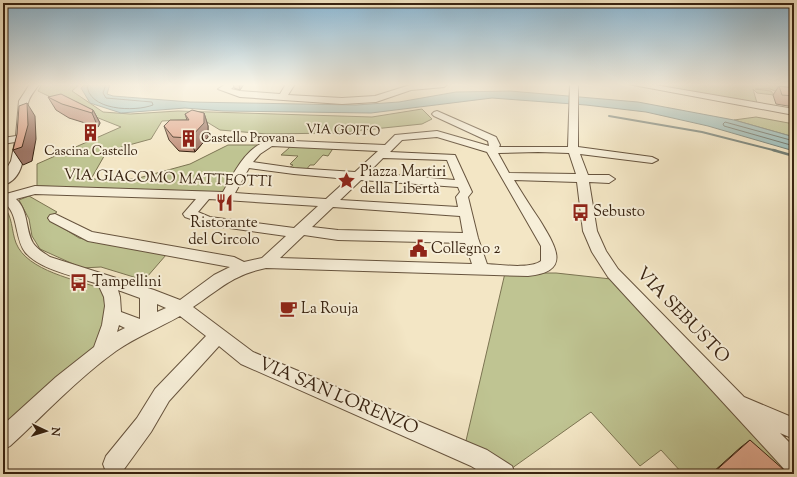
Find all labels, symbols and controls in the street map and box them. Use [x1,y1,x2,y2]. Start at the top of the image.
street label: VIA GOITO [306,121,380,141]
building icon: Cascina Castello [81,123,101,143]
building icon: Castello Provana [178,129,198,149]
place label: Castello Provana [201,130,295,148]
place label: Cascina Castello [44,143,138,161]
place label: Piazza Martiri della Libertà [360,162,446,200]
street label: VIA GIACOMO MATTEOTTI [63,165,273,193]
place icon: Piazza Martiri della Libertà [337,171,357,191]
restaurant icon: Ristorante del Circolo [214,192,234,212]
bus stop icon: Sebusto [570,202,590,222]
place label: Sebusto [593,202,645,223]
place label: Ristorante del Circolo [188,213,260,251]
public building icon: Collegno 2 [408,239,428,259]
place label: Collegno 2 [431,239,500,260]
street label: VIA SEBUSTO [629,262,735,370]
bus stop icon: Tampellini [69,272,89,292]
place label: Tampellini [92,272,161,293]
cafe icon: La Rouja [278,299,298,319]
place label: La Rouja [301,299,359,320]
street label: VIA SAN LORENZO [254,351,422,443]
north arrow [26,411,66,451]
text: N [47,426,63,437]

